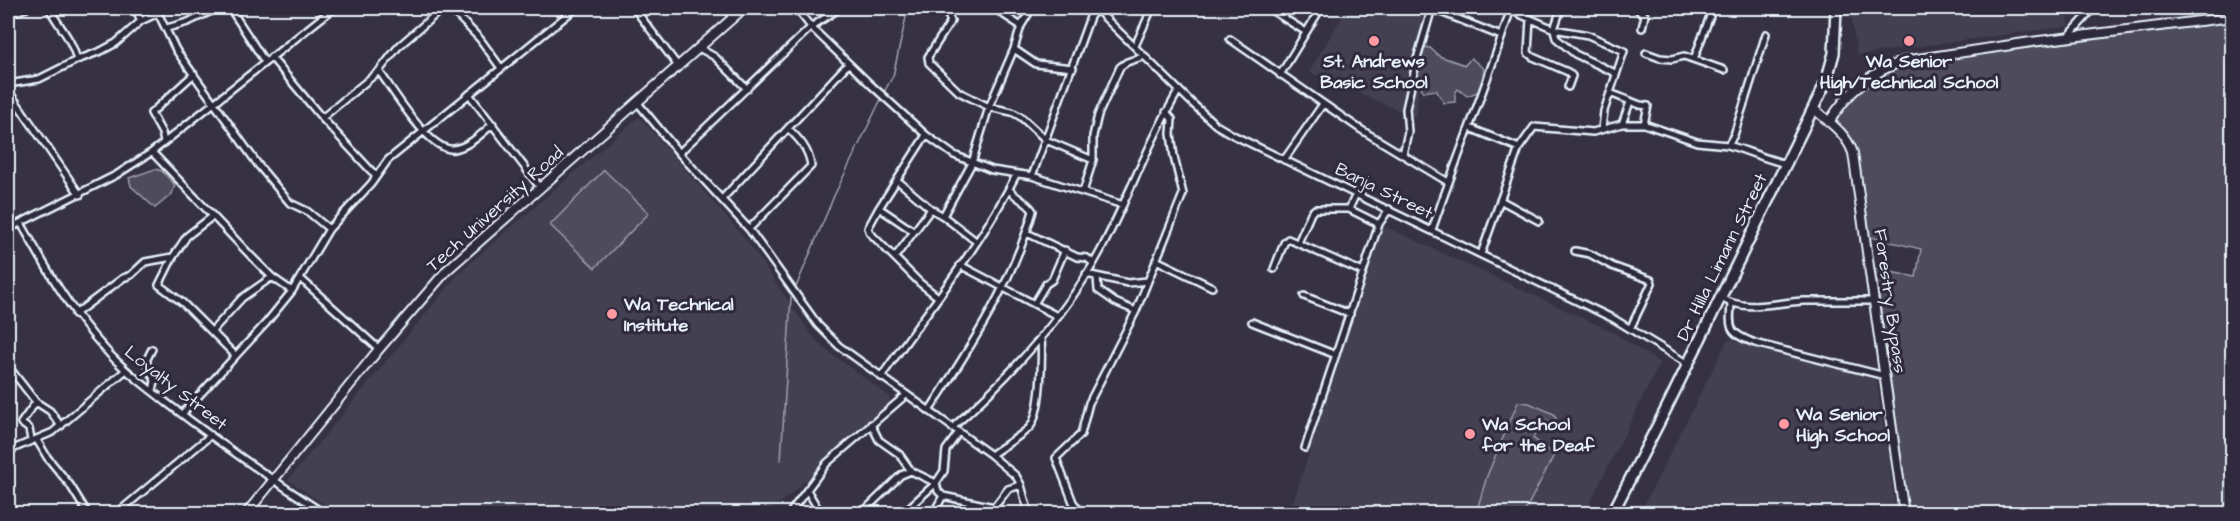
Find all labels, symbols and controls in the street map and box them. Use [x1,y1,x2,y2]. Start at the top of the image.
marker: St. Andrews Basic School [1367,34,1381,48]
marker: Wa Senior High/Technical School [1902,34,1916,48]
place label: St. Andrews Basic School [1320,49,1428,95]
place label: Wa Senior High/Technical School [1820,49,1998,96]
street label: Tech University Road [421,141,570,278]
street label: Banja Street [1331,157,1438,226]
street label: Dr Hilla Limann Street [1671,168,1774,345]
street label: Forestry Bypass [1867,227,1913,375]
place label: Wa Technical Institute [623,292,734,338]
marker: Wa Technical Institute [605,307,619,321]
street label: Loyalty Street [119,340,233,437]
place label: Wa Senior High School [1795,402,1890,449]
place label: Wa School for the Deaf [1481,412,1596,458]
marker: Wa Senior High School [1777,417,1791,431]
marker: Wa School for the Deaf [1463,427,1477,441]

